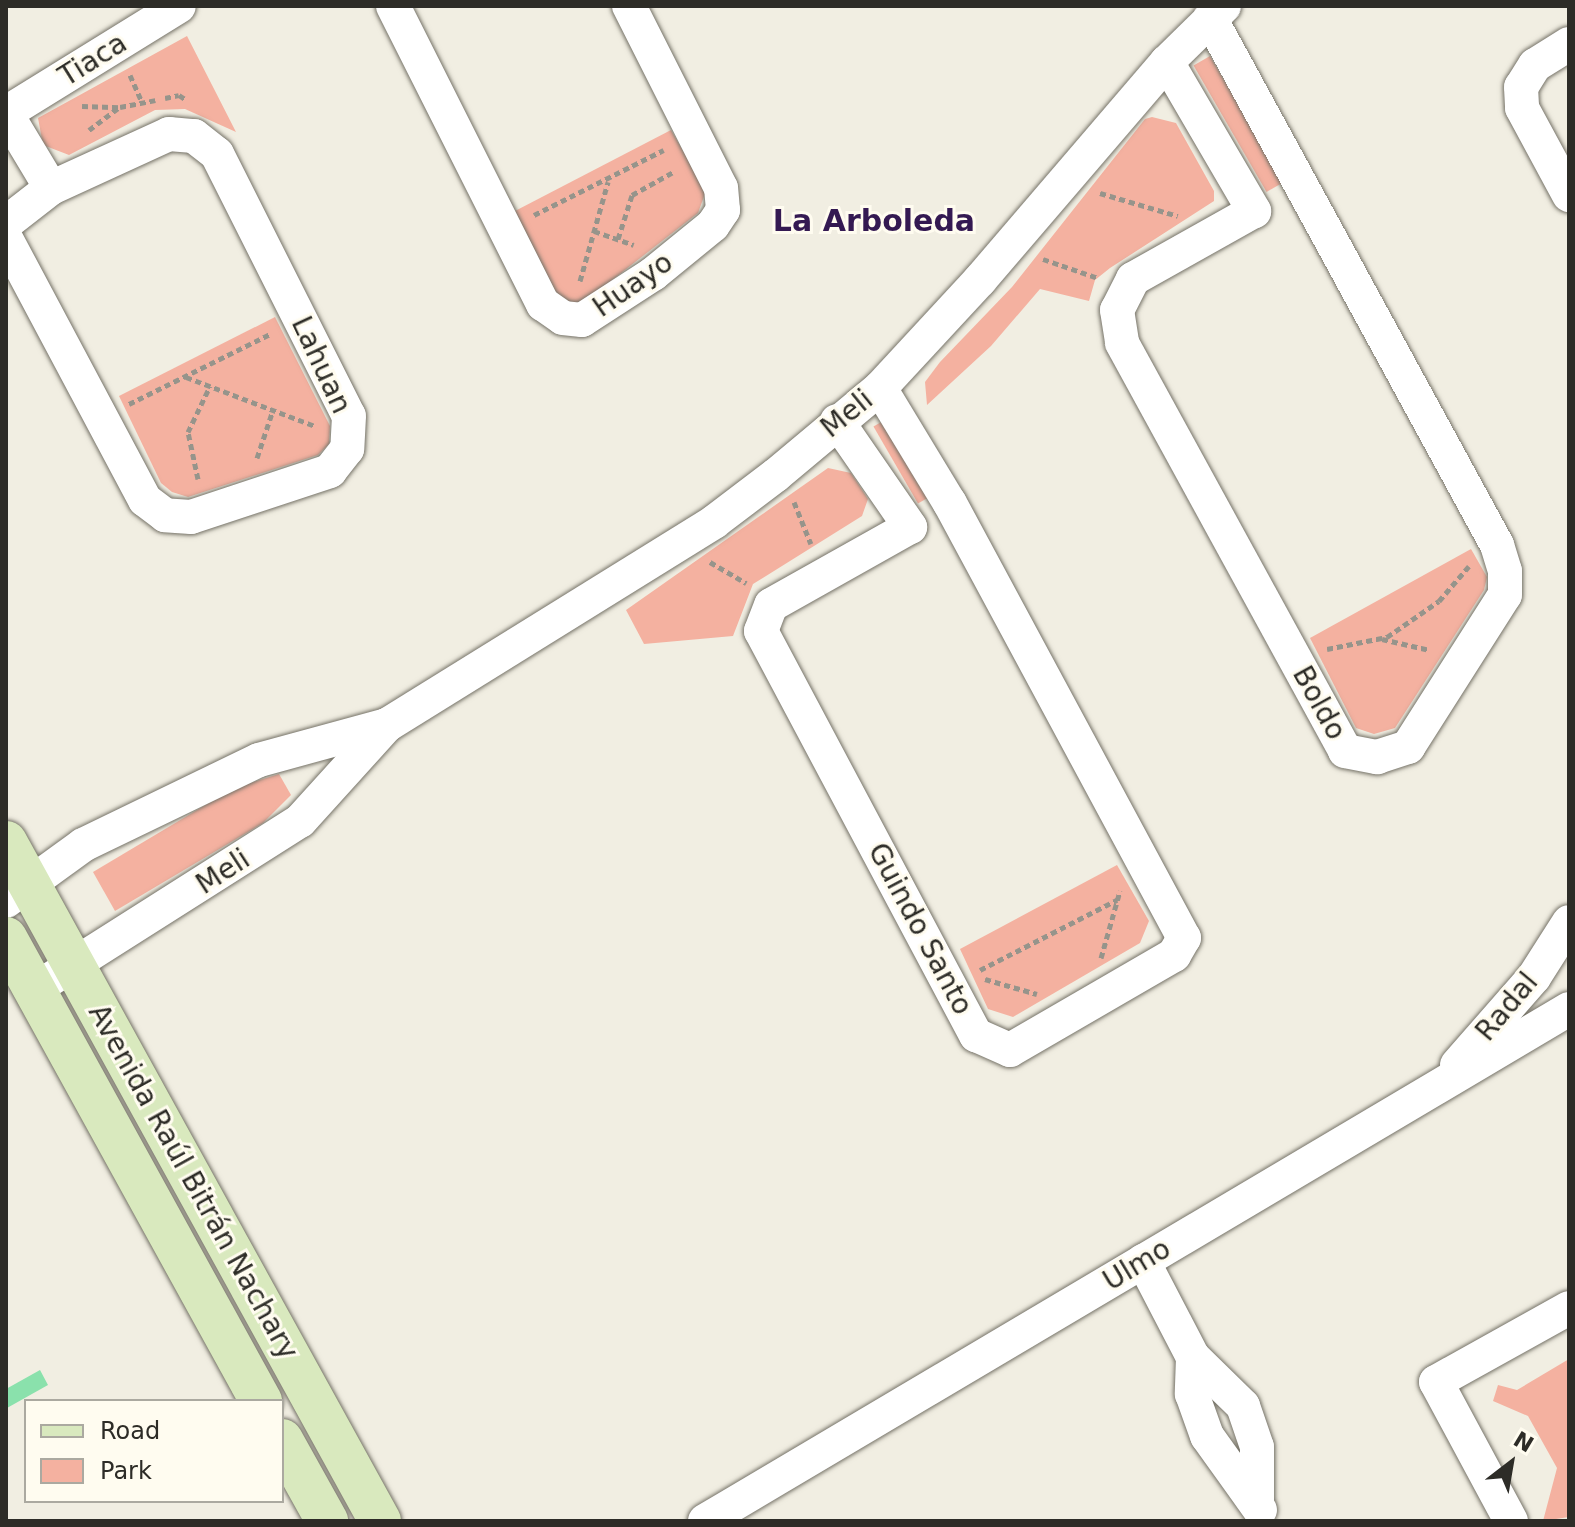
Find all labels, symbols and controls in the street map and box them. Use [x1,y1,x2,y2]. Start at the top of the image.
street label: Tiaca [53,26,133,94]
district label: La Arboleda [773,203,975,239]
street label: Huayo [587,246,679,324]
street label: Lahuan [284,311,358,419]
street label: Meli [814,383,880,445]
street label: Boldo [1285,660,1353,746]
street label: Guindo Santo [861,837,979,1021]
street label: Meli [190,842,256,902]
street label: Radal [1469,966,1545,1048]
street label: Avenida Raúl Bitrán Nachary [81,999,305,1365]
street label: Ulmo [1097,1232,1177,1298]
legend [24,1399,284,1503]
text: Road [100,1417,160,1445]
north arrow [1471,1423,1551,1503]
text: N [1509,1427,1538,1457]
text: Park [100,1457,152,1485]

